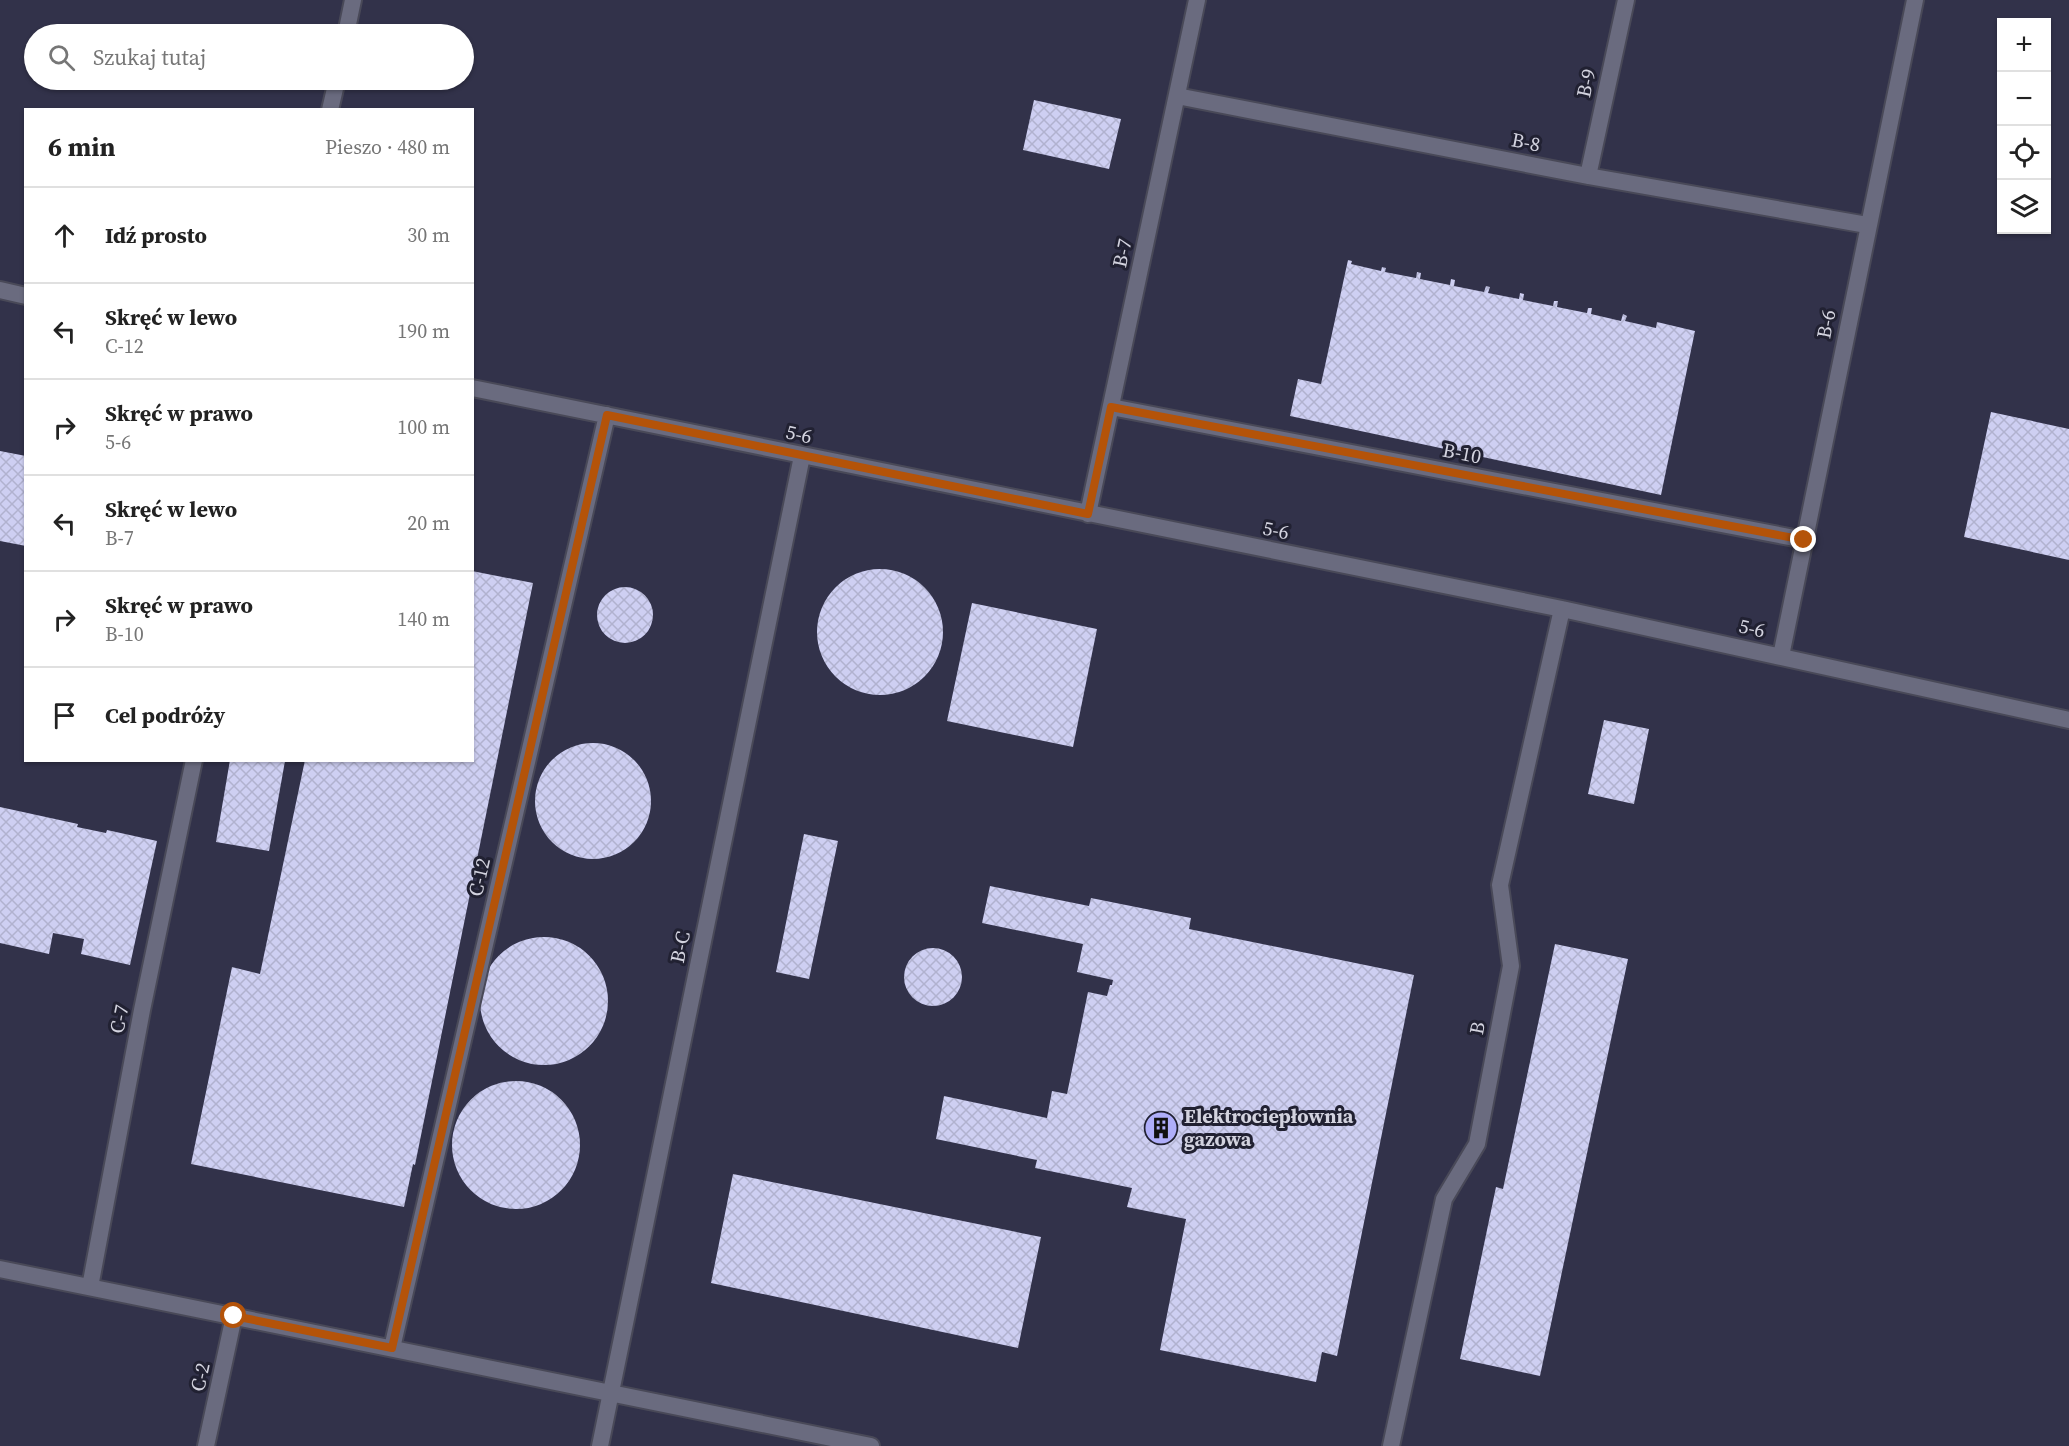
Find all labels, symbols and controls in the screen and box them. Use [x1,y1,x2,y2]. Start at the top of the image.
map controls [1997,18,2051,234]
button: + [1997,18,2051,72]
search box [24,24,474,90]
icon: search [45,41,78,74]
text: Szukaj tutaj [93,42,206,72]
street label: B-9 [1569,66,1603,100]
button: − [1997,72,2051,126]
street label: B-8 [1509,126,1543,158]
button: locate [1997,126,2051,180]
text: 6 min [48,129,115,165]
text: Pieszo · 480 m [325,133,450,161]
button: layers [1997,180,2051,234]
icon: ahead [48,219,81,252]
text: Idź prosto [105,220,207,250]
text: 30 m [407,221,450,249]
street label: B-7 [1105,236,1139,270]
text: Skręć w lewo [105,302,237,332]
street label: B-6 [1810,307,1842,341]
icon: left [48,315,81,348]
text: 190 m [397,317,450,345]
text: C-12 [105,332,144,360]
text: Skręć w prawo [105,398,253,428]
icon: right [48,411,81,444]
text: 100 m [397,413,450,441]
street label: 5-6 [783,418,815,450]
text: 5-6 [105,428,131,456]
street label: B-10 [1440,436,1484,470]
text: Skręć w lewo [105,494,237,524]
icon: left [48,507,81,540]
text: 20 m [407,509,450,537]
street label: 5-6 [1260,514,1292,546]
text: B-7 [105,524,134,552]
route end [1790,526,1816,552]
text: Skręć w prawo [105,590,253,620]
icon: right [48,603,81,636]
text: 140 m [397,605,450,633]
street label: 5-6 [1736,612,1768,644]
text: B-10 [105,620,144,648]
icon: arrive [48,699,81,732]
text: Cel podróży [105,700,225,730]
street label: C-12 [461,855,497,899]
street label: B-C [663,929,697,965]
street label: C-7 [103,1002,135,1036]
street label: B [1462,1019,1492,1037]
place label: Elektrociepłownia gazowa [1184,1102,1354,1153]
building icon: Elektrociepłownia gazowa [1143,1110,1179,1146]
route start [220,1302,246,1328]
street label: C-2 [183,1360,217,1394]

